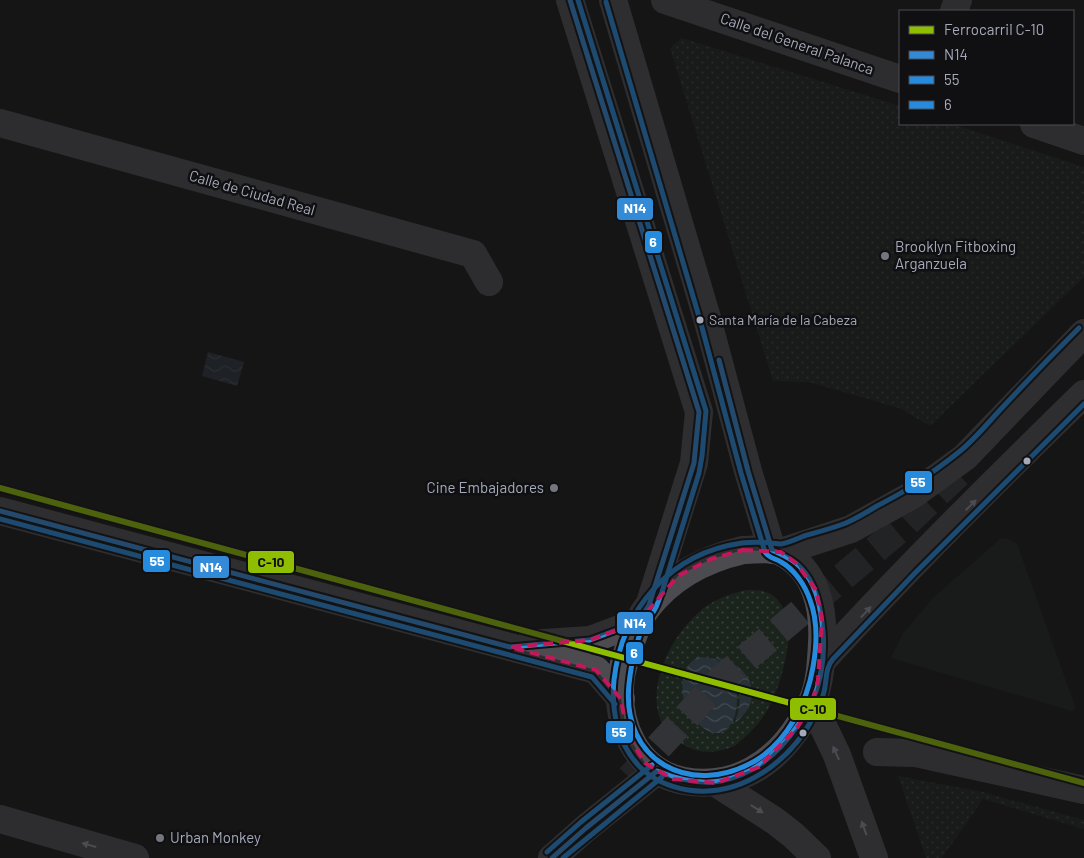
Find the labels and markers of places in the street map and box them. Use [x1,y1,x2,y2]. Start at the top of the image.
place label: Brooklyn Fitboxing Arganzuela [895,237,1016,272]
marker: Brooklyn Fitboxing Arganzuela [879,250,891,262]
place label: Santa María de la Cabeza [709,311,857,328]
marker: Santa María de la Cabeza [695,315,705,325]
unlabelled marker [1022,456,1032,466]
place label: Cine Embajadores [427,478,544,496]
marker: Cine Embajadores [548,482,560,494]
unlabelled marker [798,728,808,738]
place label: Urban Monkey [170,828,261,846]
marker: Urban Monkey [154,832,166,844]

